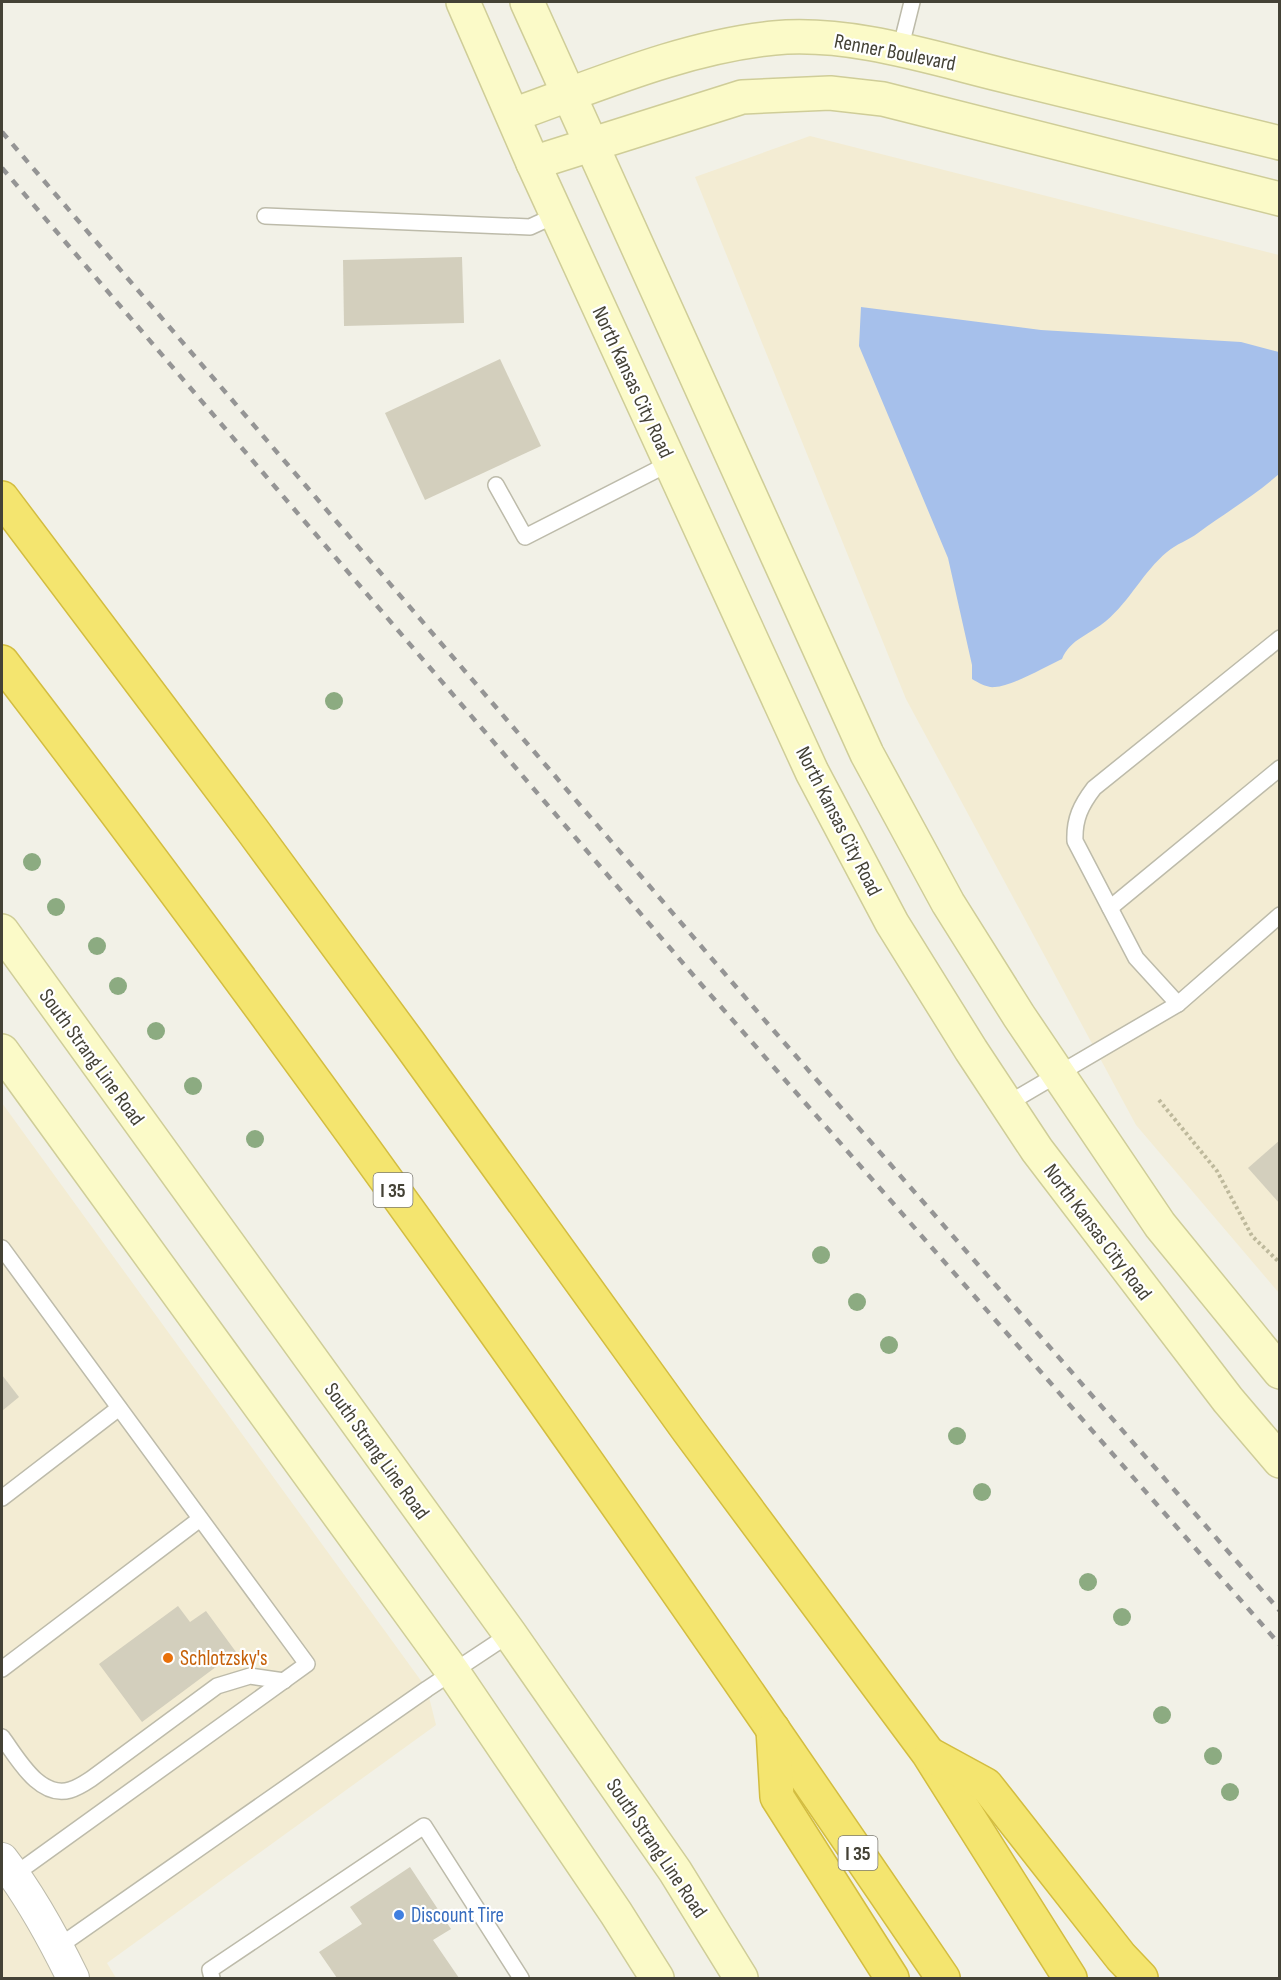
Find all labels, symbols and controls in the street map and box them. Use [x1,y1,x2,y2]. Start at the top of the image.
street label: Renner Boulevard [832,28,958,77]
street label: North Kansas City Road [587,302,679,462]
street label: North Kansas City Road [790,742,887,900]
street label: South Strang Line Road [34,984,149,1130]
street label: North Kansas City Road [1038,1159,1157,1305]
road number: I 35 [374,1173,412,1207]
street label: South Strang Line Road [319,1378,434,1524]
place label: Schlotzsky's [180,1646,268,1671]
marker: Schlotzsky's [161,1651,175,1665]
street label: South Strang Line Road [601,1774,712,1923]
road number: I 35 [838,1836,878,1870]
place label: Discount Tire [411,1903,504,1928]
marker: Discount Tire [392,1908,406,1922]

